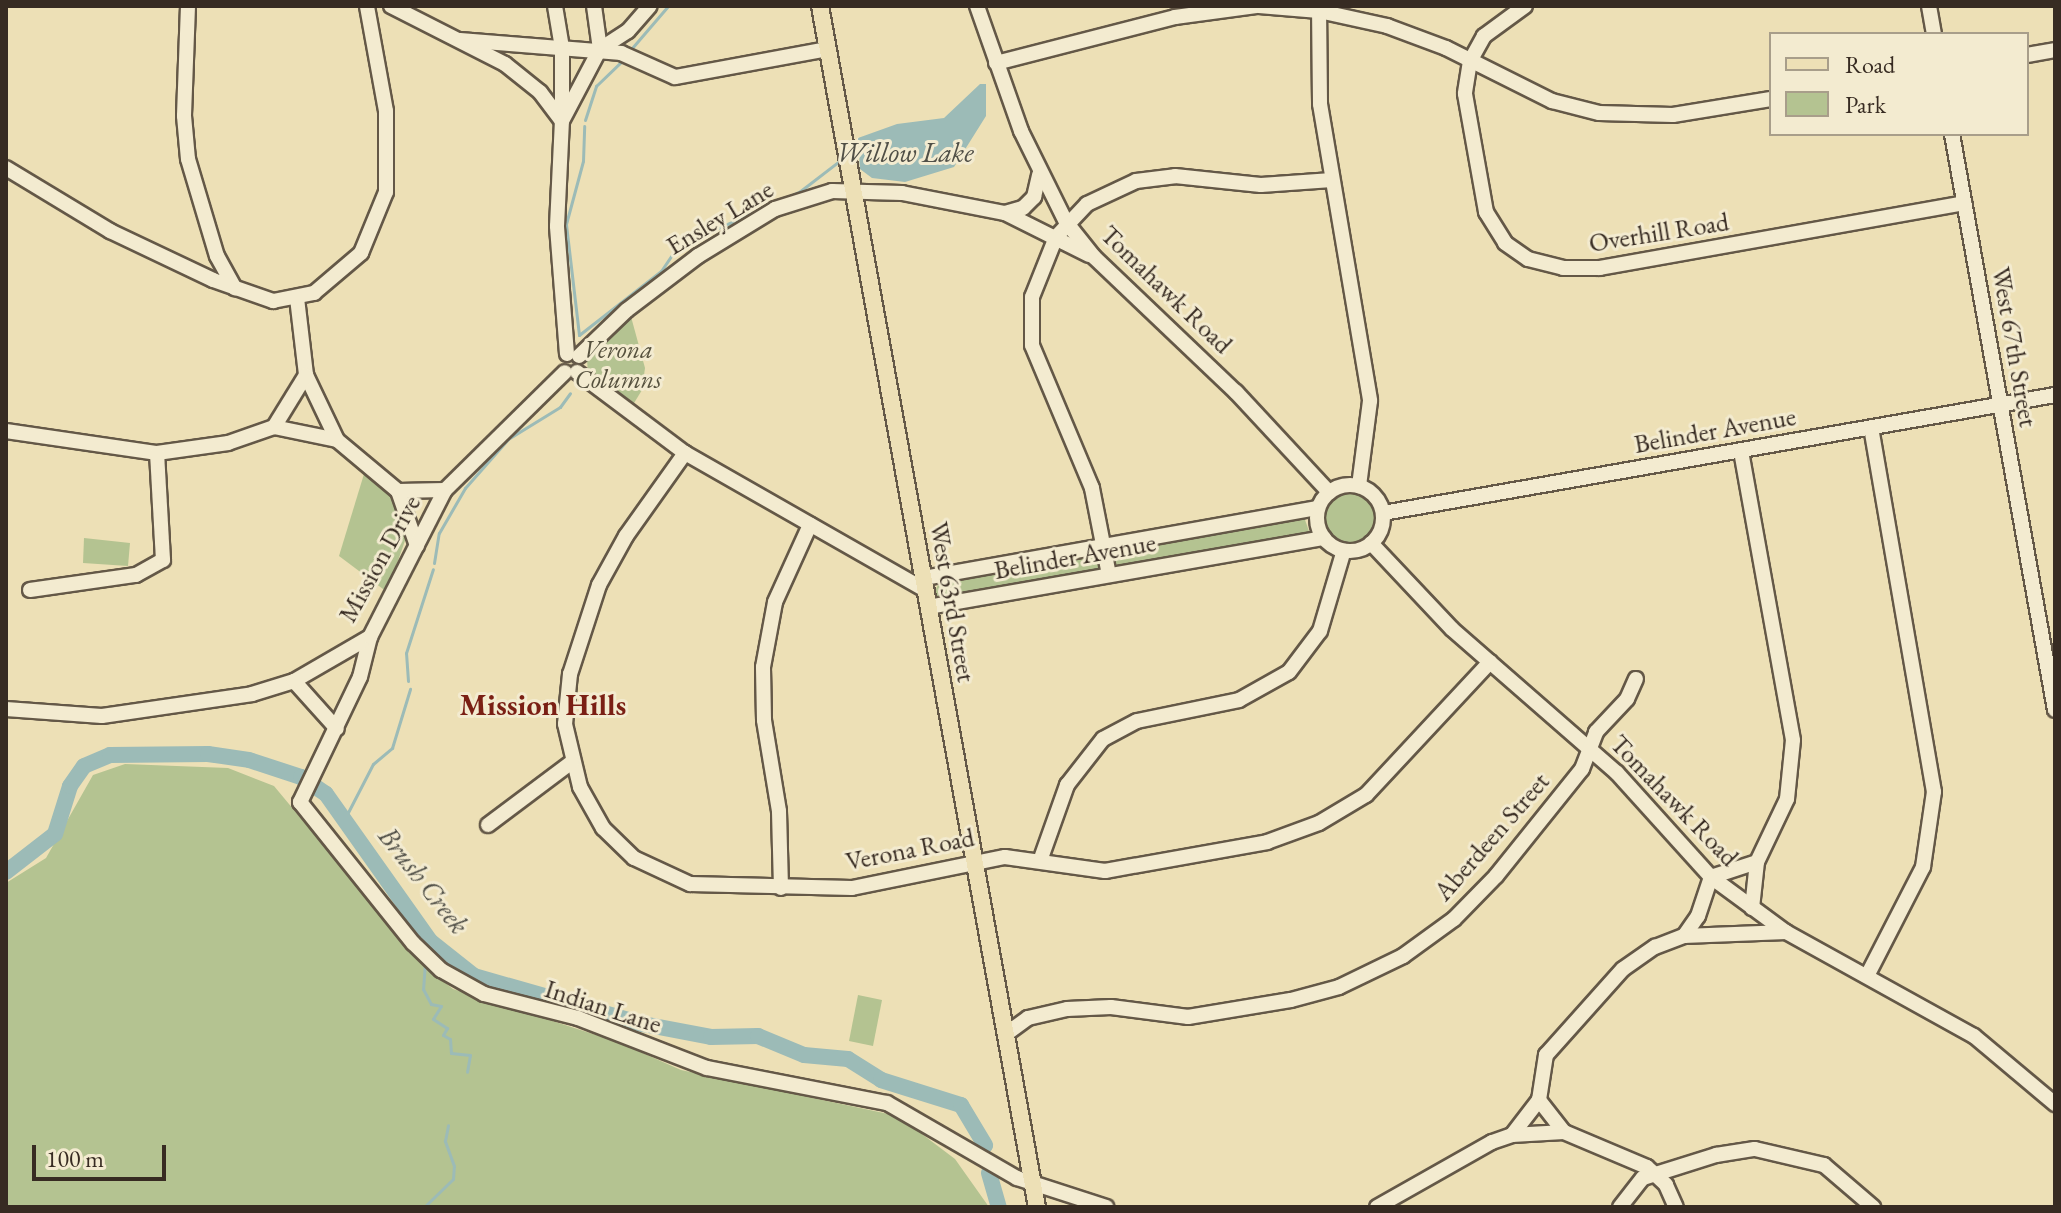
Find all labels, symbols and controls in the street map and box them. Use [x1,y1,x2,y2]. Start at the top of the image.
legend [1769,32,2029,136]
text: Road [1845,49,1895,80]
text: Park [1845,89,1886,120]
water label: Willow Lake [836,135,974,169]
street label: Ensley Lane [661,174,779,262]
street label: Overhill Road [1587,207,1731,259]
street label: Tomahawk Road [1094,219,1238,361]
street label: West 67th Street [1985,265,2043,429]
park label: Verona Columns [575,334,661,396]
street label: Belinder Avenue [1632,401,1798,461]
street label: Mission Drive [332,490,428,628]
street label: West 63rd Street [923,519,981,685]
street label: Belinder Avenue [992,527,1158,587]
district label: Mission Hills [460,687,626,723]
street label: Tomahawk Road [1603,729,1745,873]
street label: Aberdeen Street [1428,767,1556,907]
water label: Brush Creek [372,820,476,940]
street label: Verona Road [843,822,977,878]
street label: Indian Lane [541,973,665,1041]
scale bar [36,1129,170,1179]
text: 100 m [46,1143,104,1174]

